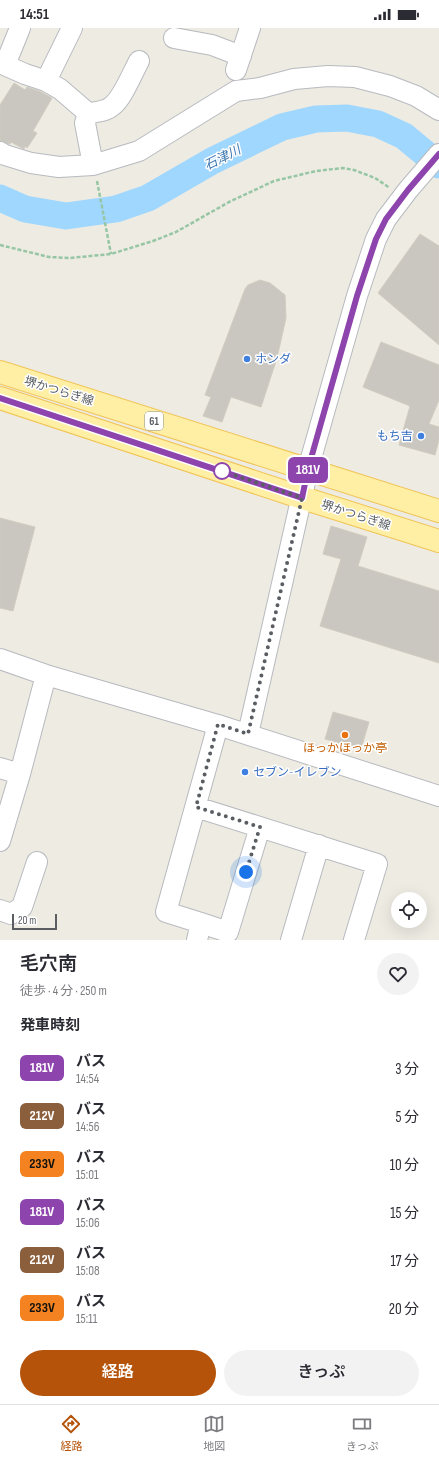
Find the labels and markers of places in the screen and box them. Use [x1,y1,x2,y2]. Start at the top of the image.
place label: ホンダ [255,352,291,367]
marker: ホンダ [242,354,252,364]
place label: もち吉 [377,429,413,444]
marker: もち吉 [416,431,426,441]
unlabelled marker [213,462,231,480]
marker: ほっかほっか亭 [340,730,350,740]
place label: ほっかほっか亭 [303,741,387,756]
place label: セブン-イレブン [253,765,341,780]
marker: セブン-イレブン [240,767,250,777]

